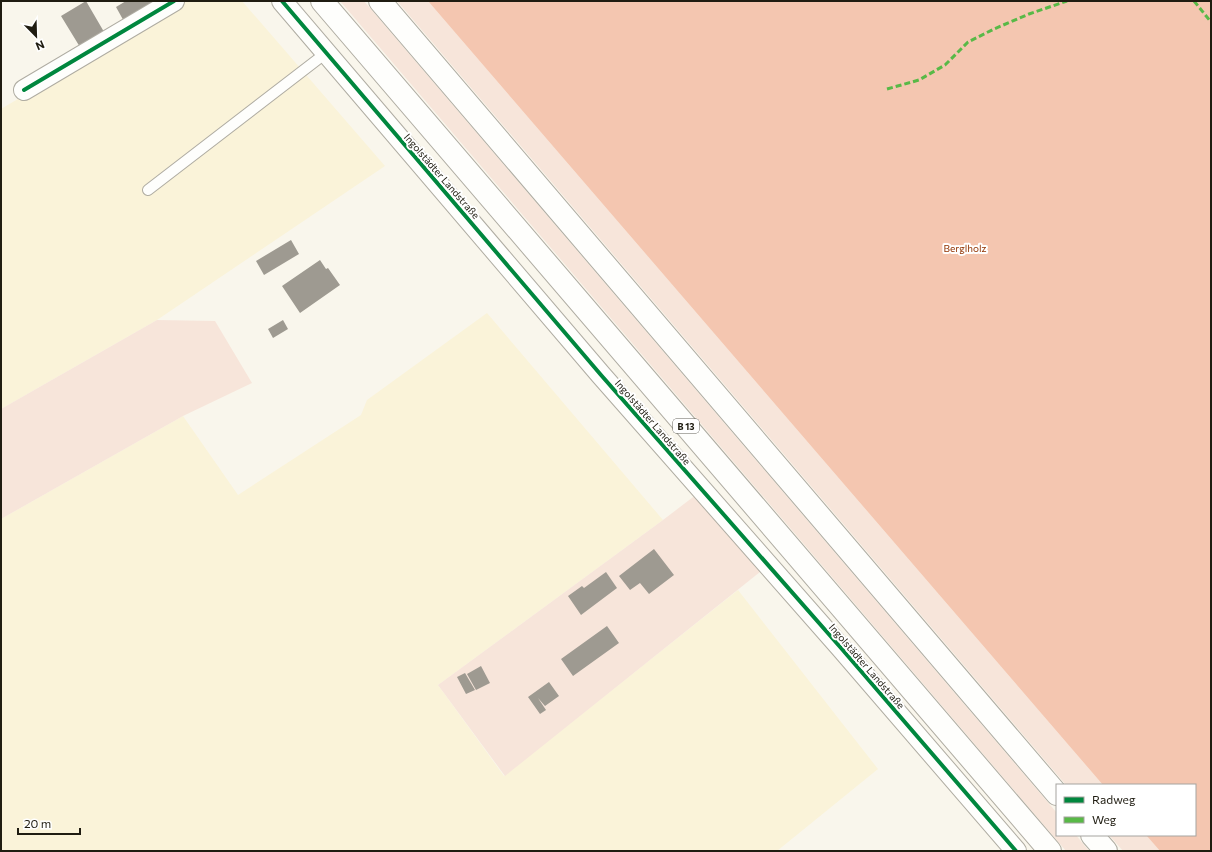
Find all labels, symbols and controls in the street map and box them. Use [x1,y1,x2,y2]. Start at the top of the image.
north arrow [16,16,56,56]
text: N [34,38,46,53]
street label: Ingolstädter Landstraße [402,131,482,221]
park label: Berglholz [944,242,986,254]
street label: Ingolstädter Landstraße [613,377,693,467]
road number: B 13 [673,419,699,433]
street label: Ingolstädter Landstraße [827,621,907,711]
legend [1056,784,1196,836]
text: Radweg [1092,792,1136,806]
scale bar [18,810,80,836]
text: Weg [1092,812,1117,826]
text: 20 m [24,816,51,830]

